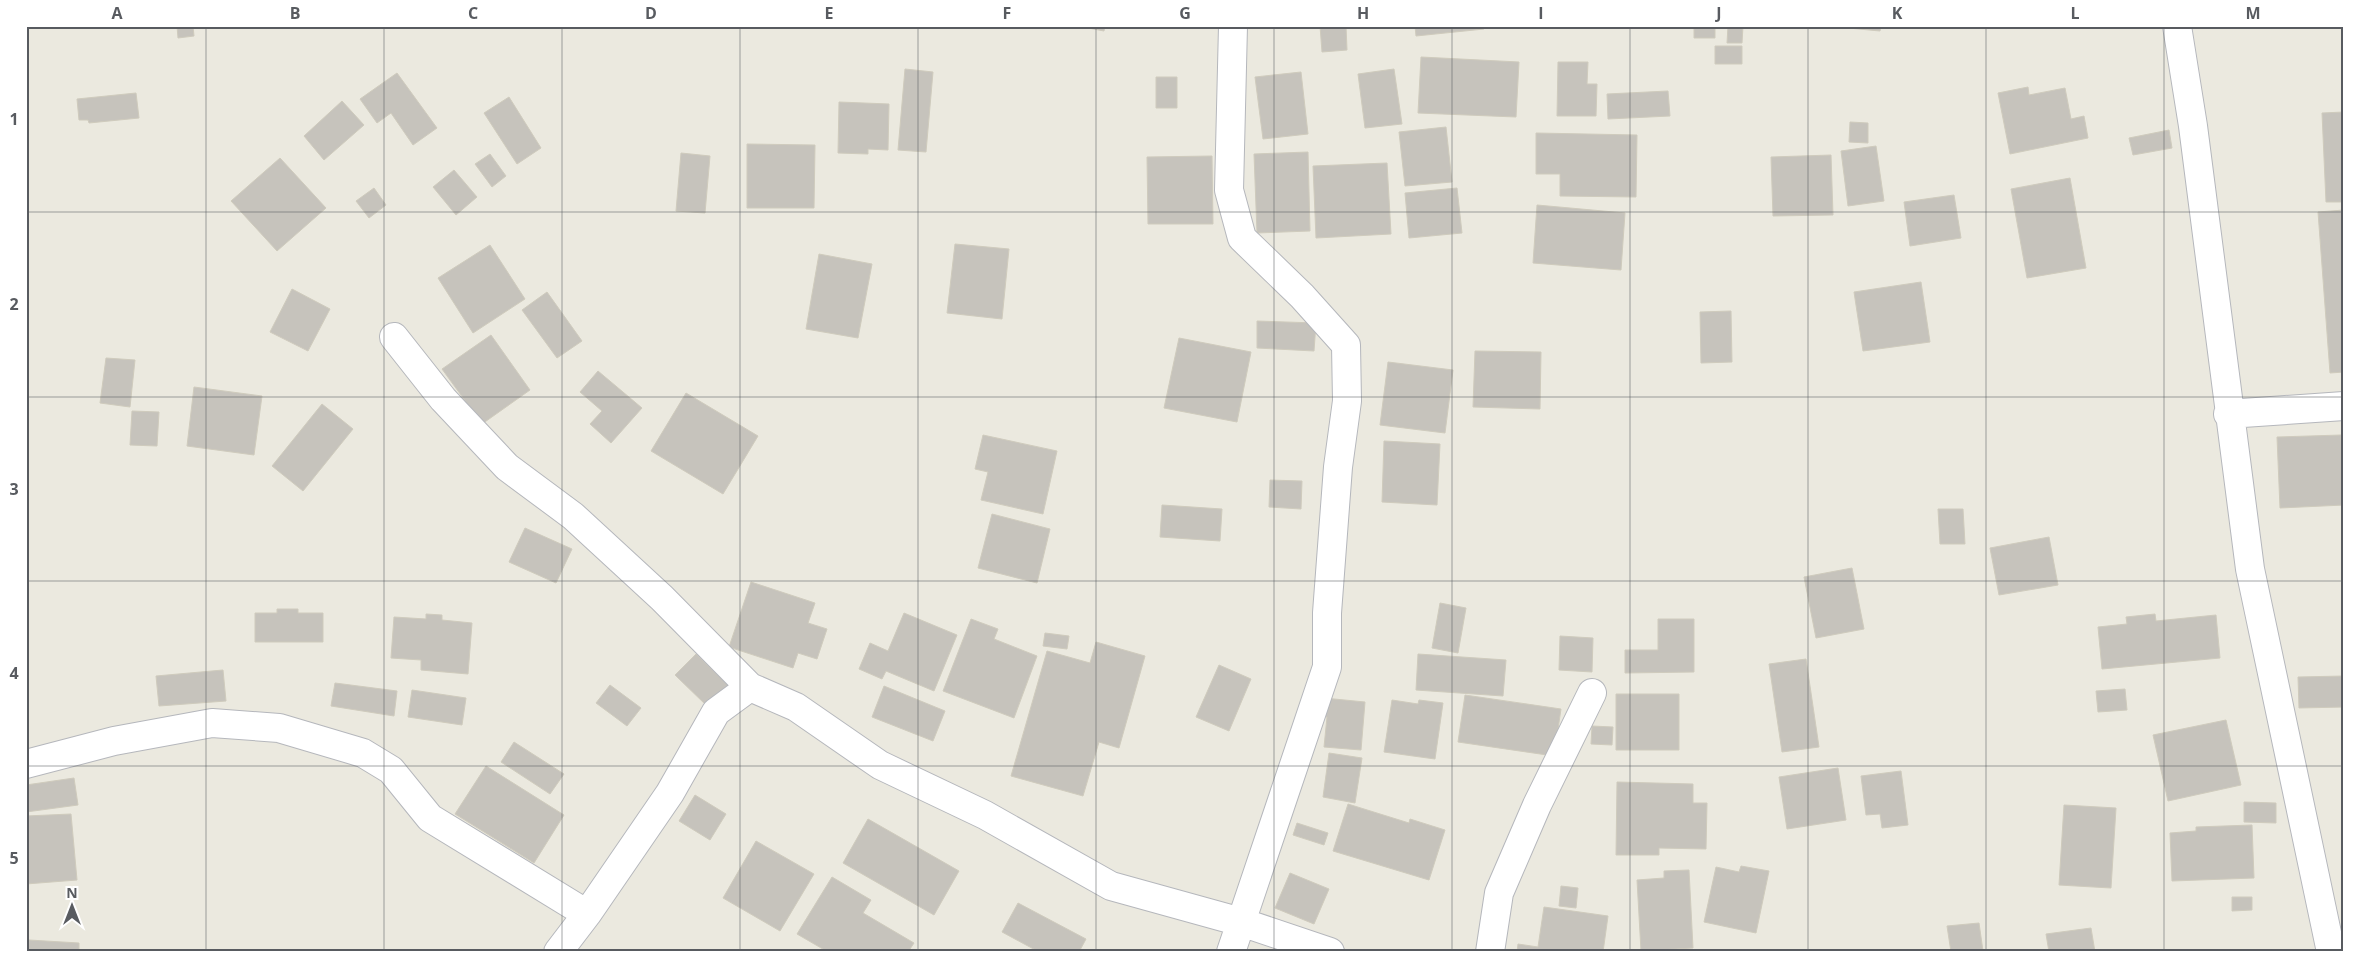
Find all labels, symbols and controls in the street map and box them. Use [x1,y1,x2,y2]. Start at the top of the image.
text: A [111,2,123,24]
text: B [290,2,300,24]
text: C [468,2,478,24]
text: D [645,2,657,24]
text: E [825,2,834,24]
text: F [1003,2,1011,24]
text: G [1179,2,1191,24]
text: H [1357,2,1369,24]
text: I [1538,2,1544,24]
text: J [1714,2,1722,24]
text: K [1892,2,1903,24]
text: L [2070,2,2080,24]
text: M [2245,2,2261,24]
text: 1 [9,108,19,130]
text: 2 [9,293,19,315]
text: 3 [9,478,19,500]
text: 4 [9,662,19,684]
text: 5 [9,847,19,869]
north arrow [48,880,98,930]
text: N [66,883,78,902]

